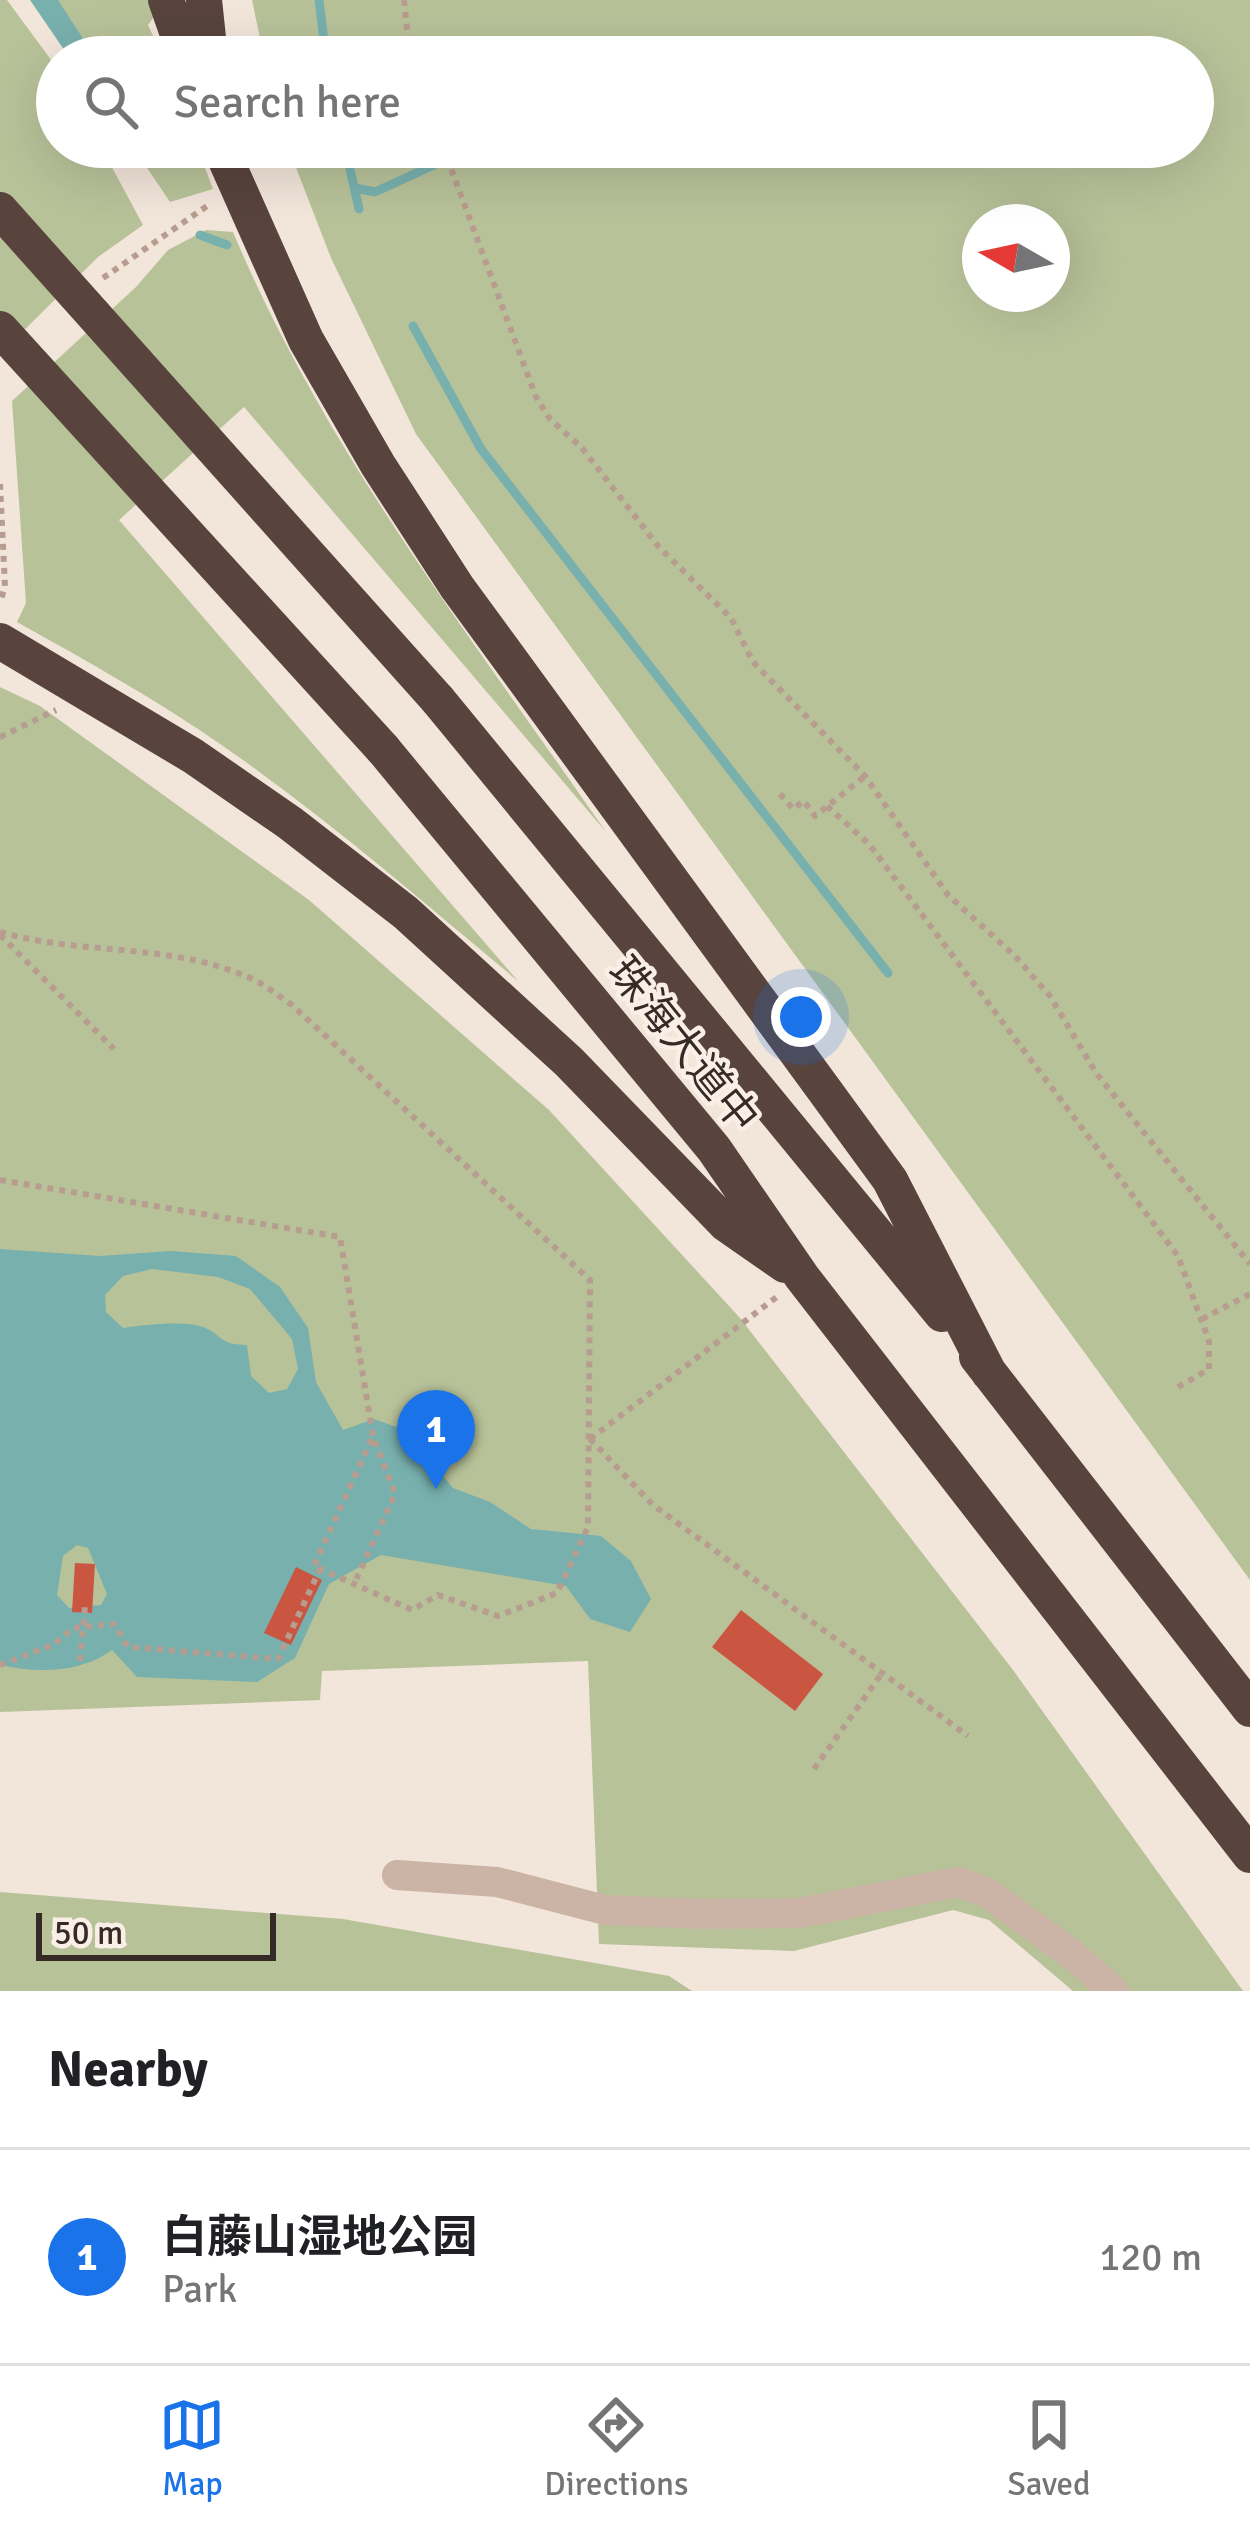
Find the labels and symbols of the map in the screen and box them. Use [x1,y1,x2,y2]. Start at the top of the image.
north arrow [962,204,1070,312]
street label: 珠海大道中 [597,947,769,1143]
your location [771,987,831,1047]
pin: 1 [397,1390,475,1489]
scale bar [36,1907,276,1960]

